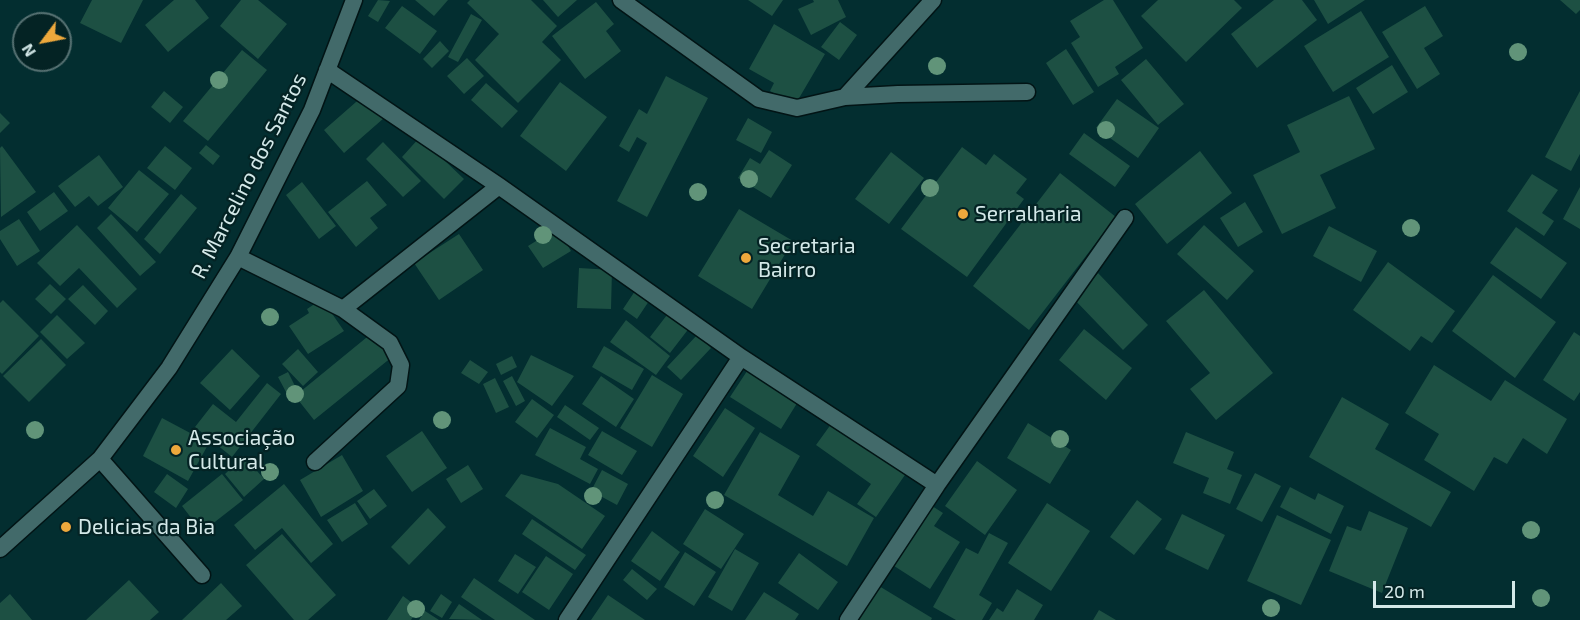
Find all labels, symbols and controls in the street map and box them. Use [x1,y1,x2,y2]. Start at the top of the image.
north arrow [12,12,72,72]
text: N [17,41,39,61]
street label: R. Marcelino dos Santos [186,69,312,283]
place label: Serralharia [975,201,1082,227]
marker: Serralharia [956,207,970,221]
place label: Secretaria Bairro [758,233,855,283]
marker: Secretaria Bairro [739,251,753,265]
place label: Associação Cultural [188,425,295,475]
marker: Associação Cultural [169,443,183,457]
place label: Delicias da Bia [78,514,215,540]
marker: Delicias da Bia [59,520,73,534]
scale bar [1376,569,1518,607]
text: 20 m [1384,580,1425,602]

